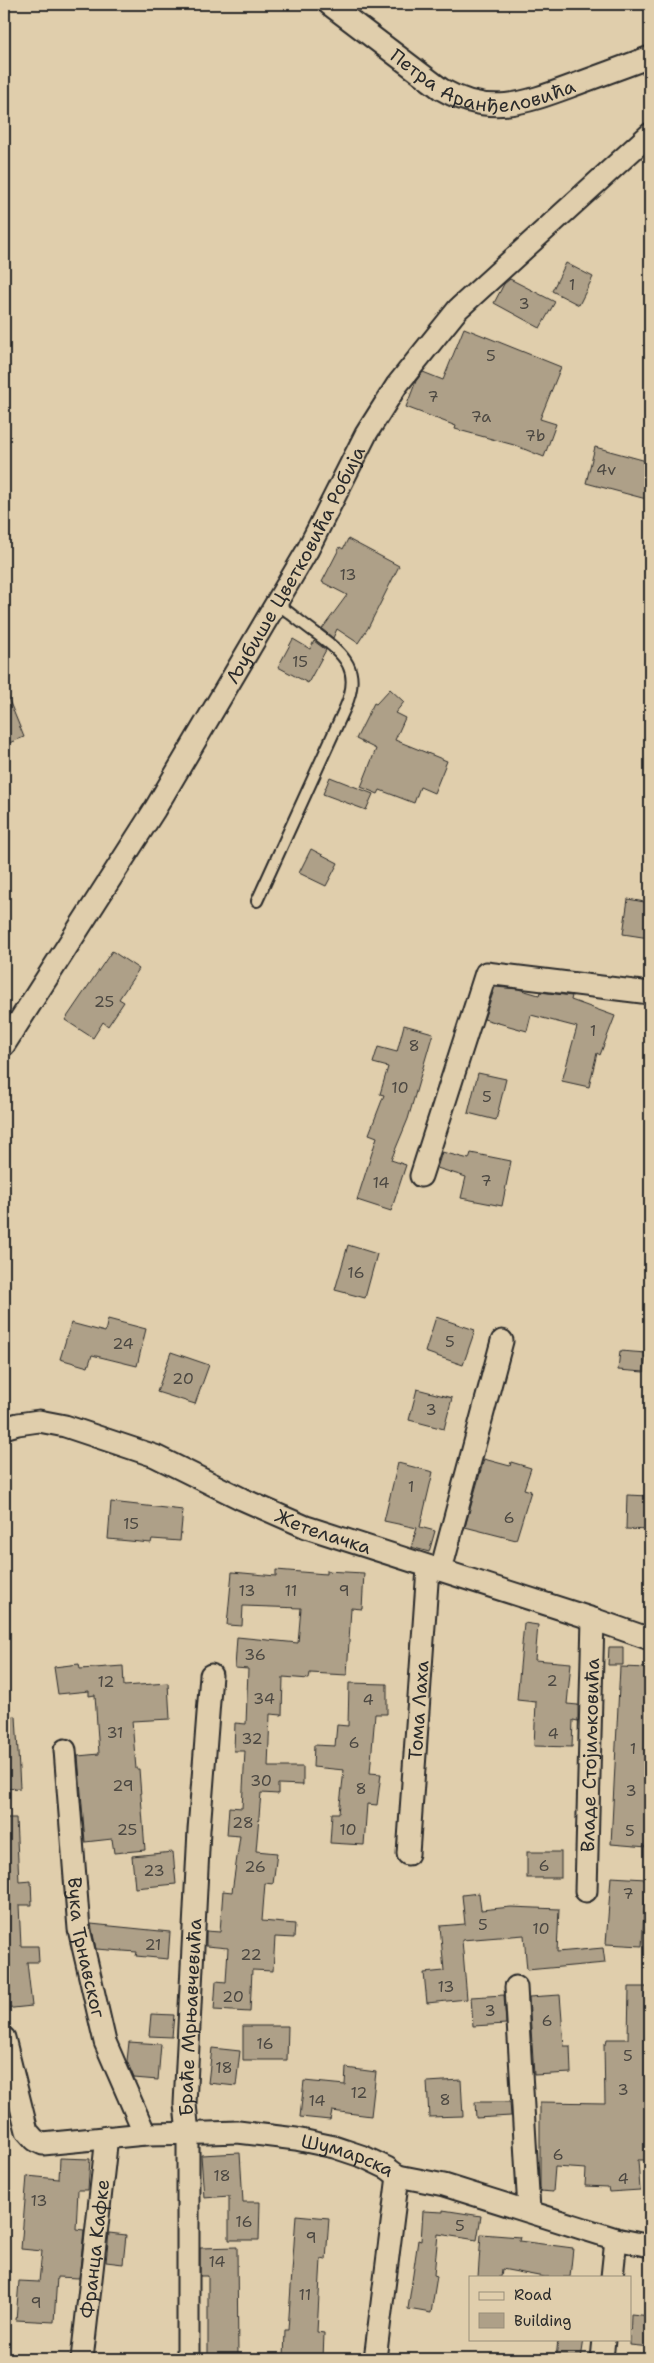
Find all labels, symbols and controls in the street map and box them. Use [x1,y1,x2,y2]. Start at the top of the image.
street label: Петра Аранђеловића [385,43,579,118]
house number: 1 [569,274,575,295]
house number: 3 [518,293,530,314]
house number: 5 [486,345,496,366]
house number: 7 [427,386,439,407]
house number: 7a [471,406,491,427]
house number: 7b [525,425,545,446]
street label: Љубише Цветковића Робија [220,442,371,688]
house number: 4v [596,459,616,480]
house number: 13 [339,564,357,585]
house number: 15 [292,651,308,672]
house number: 25 [94,991,114,1012]
house number: 1 [590,1020,596,1041]
house number: 8 [408,1035,420,1056]
house number: 10 [391,1077,409,1098]
house number: 5 [482,1086,492,1107]
house number: 7 [480,1170,492,1191]
house number: 14 [372,1172,390,1193]
house number: 16 [347,1262,365,1283]
house number: 5 [445,1331,455,1352]
house number: 24 [112,1333,134,1354]
house number: 20 [172,1368,194,1389]
house number: 3 [425,1399,437,1420]
house number: 1 [408,1476,414,1497]
street label: Жетелачка [271,1503,375,1560]
house number: 6 [503,1507,515,1528]
house number: 15 [123,1513,139,1534]
house number: 13 [238,1580,256,1601]
house number: 11 [285,1580,297,1601]
house number: 9 [338,1580,350,1601]
house number: 36 [244,1644,266,1665]
street label: Владе Стојиљковића [575,1658,605,1852]
street label: Тома Лаха [403,1659,435,1761]
house number: 2 [546,1670,558,1691]
house number: 12 [97,1671,115,1692]
house number: 34 [253,1688,275,1709]
house number: 4 [362,1689,374,1710]
house number: 31 [106,1722,124,1743]
house number: 4 [547,1723,559,1744]
house number: 32 [241,1728,263,1749]
house number: 6 [348,1732,360,1753]
house number: 1 [630,1738,636,1759]
house number: 30 [250,1770,272,1791]
house number: 29 [112,1775,134,1796]
house number: 8 [355,1778,367,1799]
house number: 3 [625,1780,637,1801]
house number: 28 [232,1812,254,1833]
house number: 25 [117,1819,137,1840]
house number: 10 [339,1819,357,1840]
house number: 5 [625,1820,635,1841]
house number: 6 [538,1855,550,1876]
house number: 26 [244,1856,266,1877]
house number: 23 [143,1860,165,1881]
street label: Вука Трнавског [62,1876,111,2021]
house number: 7 [622,1883,634,1904]
house number: 5 [478,1914,488,1935]
street label: Браће Мрњавчевића [173,1918,207,2117]
house number: 10 [532,1918,550,1939]
house number: 21 [144,1934,162,1955]
house number: 22 [240,1944,262,1965]
house number: 13 [437,1976,455,1997]
house number: 20 [222,1986,244,2007]
house number: 3 [484,2000,496,2021]
house number: 6 [541,2010,553,2031]
house number: 16 [256,2033,274,2054]
house number: 5 [623,2045,633,2066]
house number: 18 [215,2057,233,2078]
house number: 3 [617,2079,629,2100]
house number: 12 [350,2082,368,2103]
house number: 8 [439,2089,451,2110]
house number: 14 [308,2090,326,2111]
street label: Шумарска [299,2128,400,2183]
house number: 6 [552,2144,564,2165]
house number: 18 [213,2165,231,2186]
house number: 4 [617,2168,629,2189]
street label: Франца Кафке [75,2178,115,2320]
house number: 13 [30,2190,48,2211]
house number: 16 [235,2211,253,2232]
house number: 5 [455,2215,465,2236]
house number: 9 [305,2227,317,2248]
house number: 14 [208,2251,226,2272]
legend [469,2276,632,2340]
house number: 11 [299,2284,311,2305]
text: Road [514,2285,552,2305]
house number: 9 [30,2292,42,2313]
text: Building [514,2311,571,2331]

